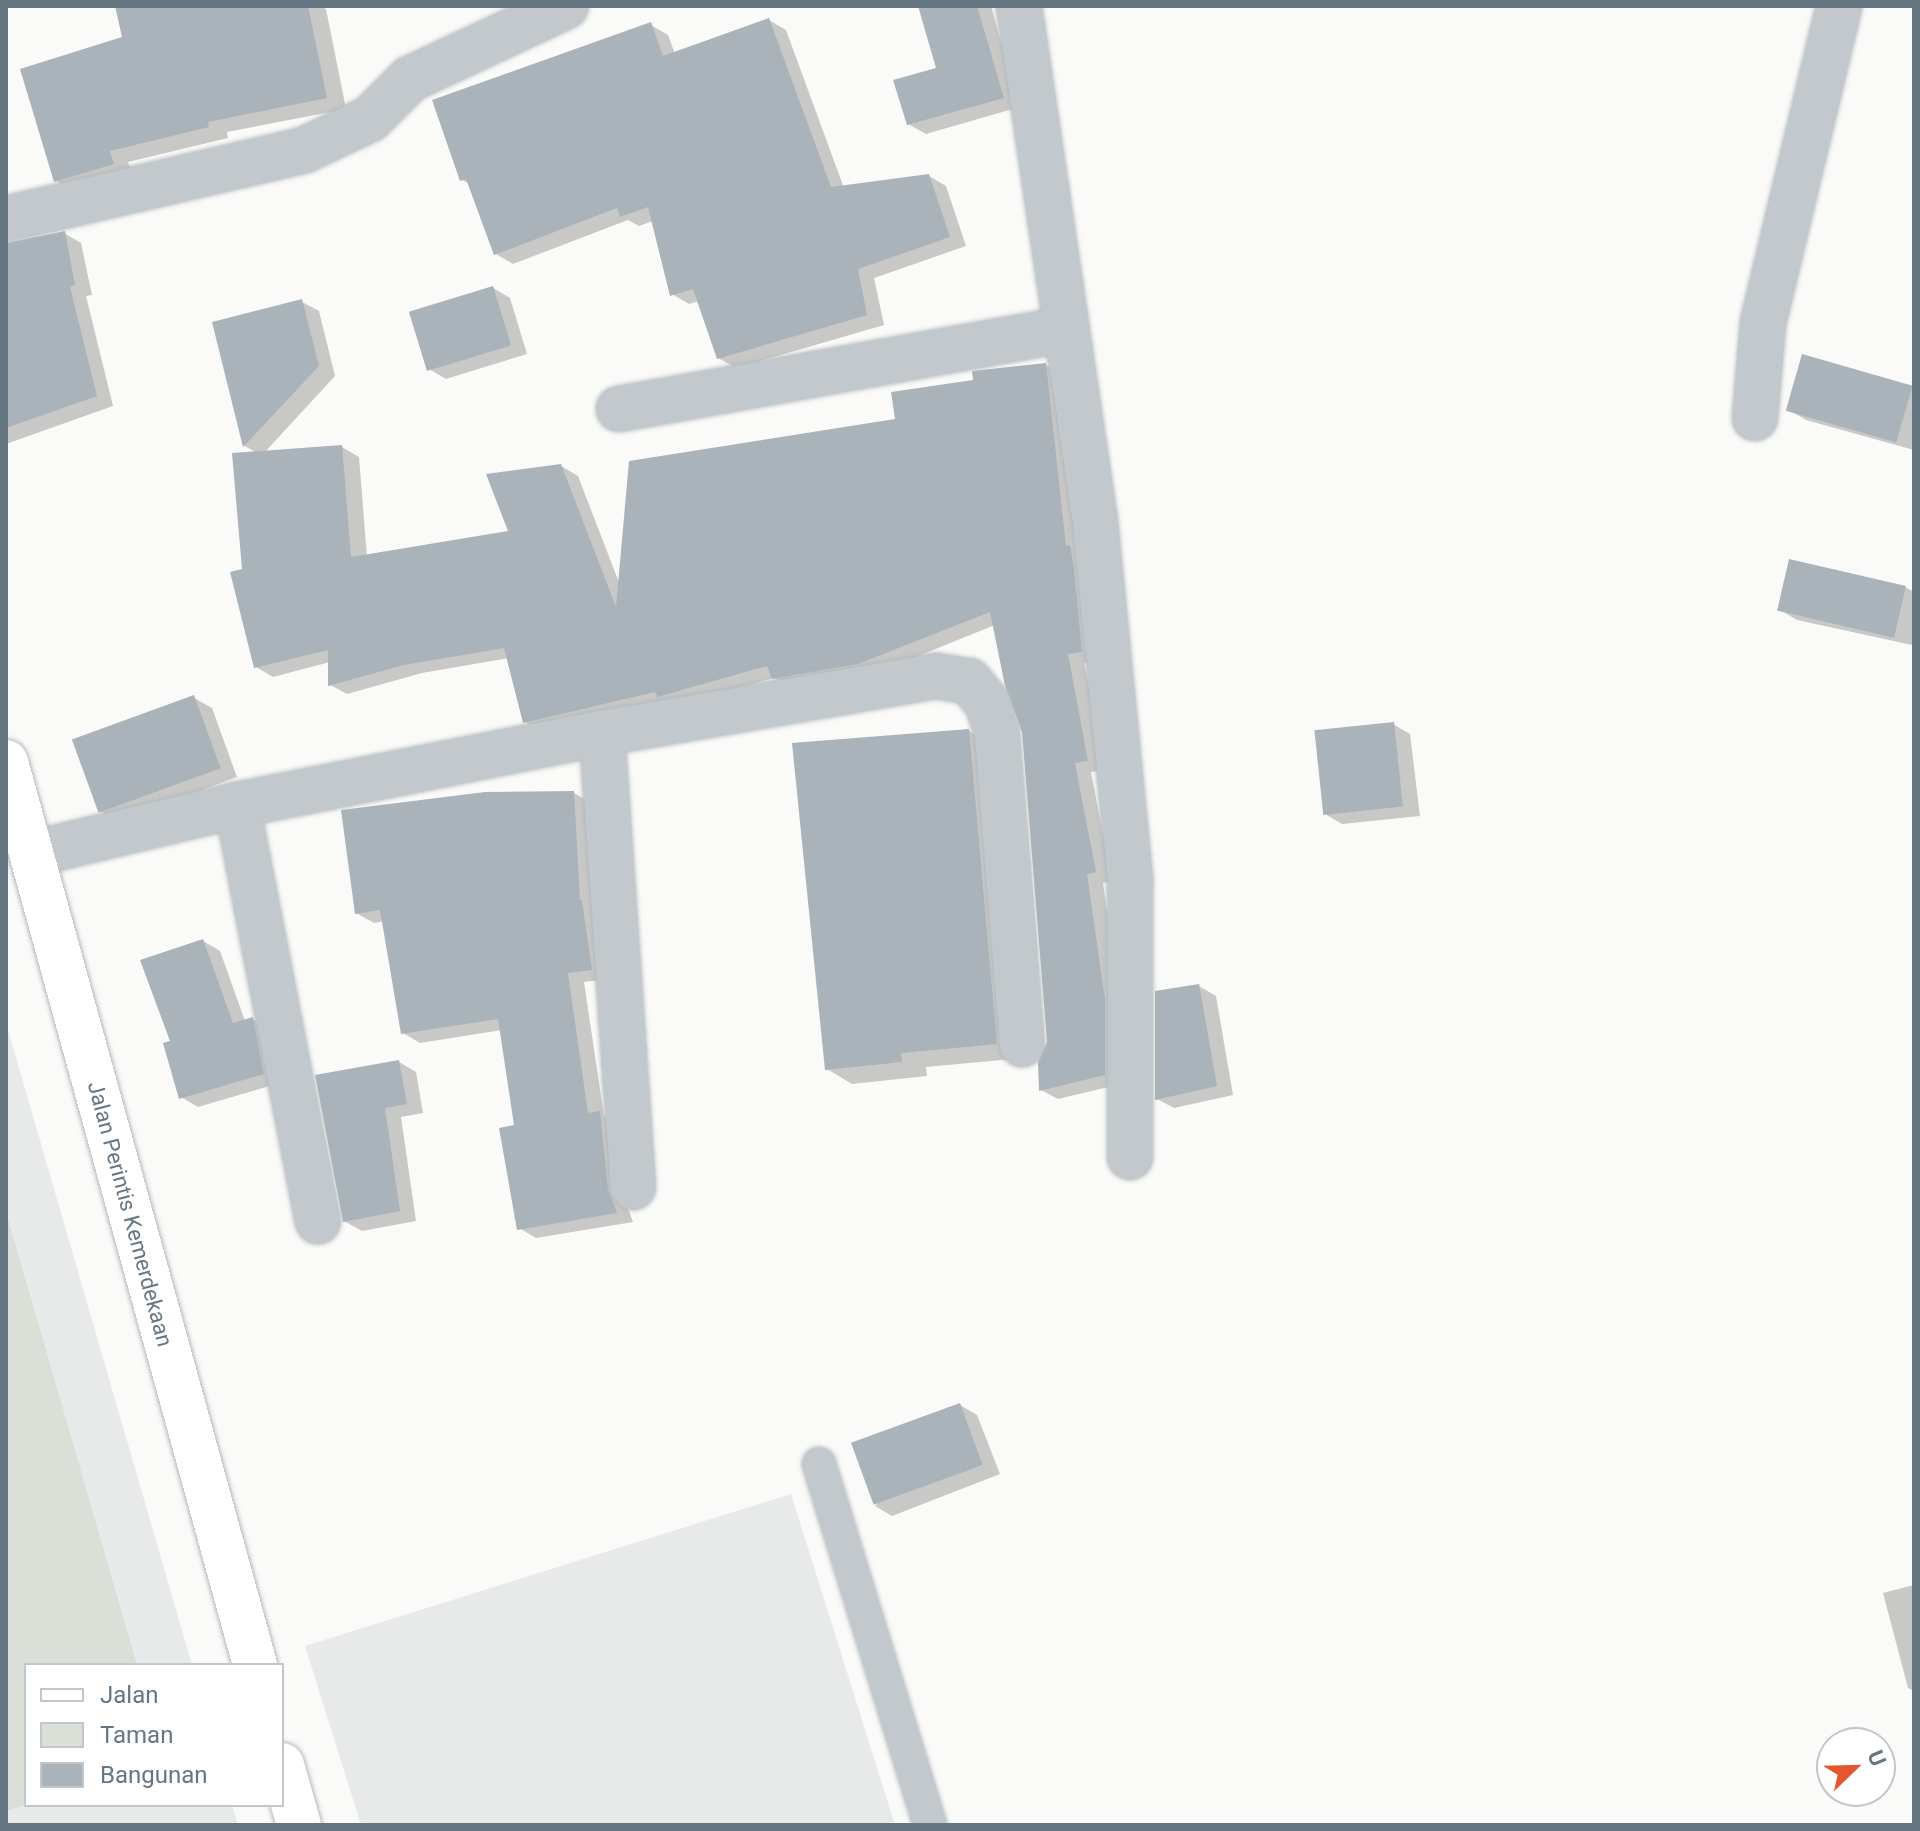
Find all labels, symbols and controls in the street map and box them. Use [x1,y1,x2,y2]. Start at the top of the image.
street label: Jalan Perintis Kemerdekaan [82,1079,178,1349]
legend [24,1663,284,1807]
text: Jalan [100,1681,158,1709]
text: Taman [100,1721,173,1749]
north arrow [1816,1727,1896,1807]
text: U [1862,1747,1891,1770]
text: Bangunan [100,1761,208,1789]

